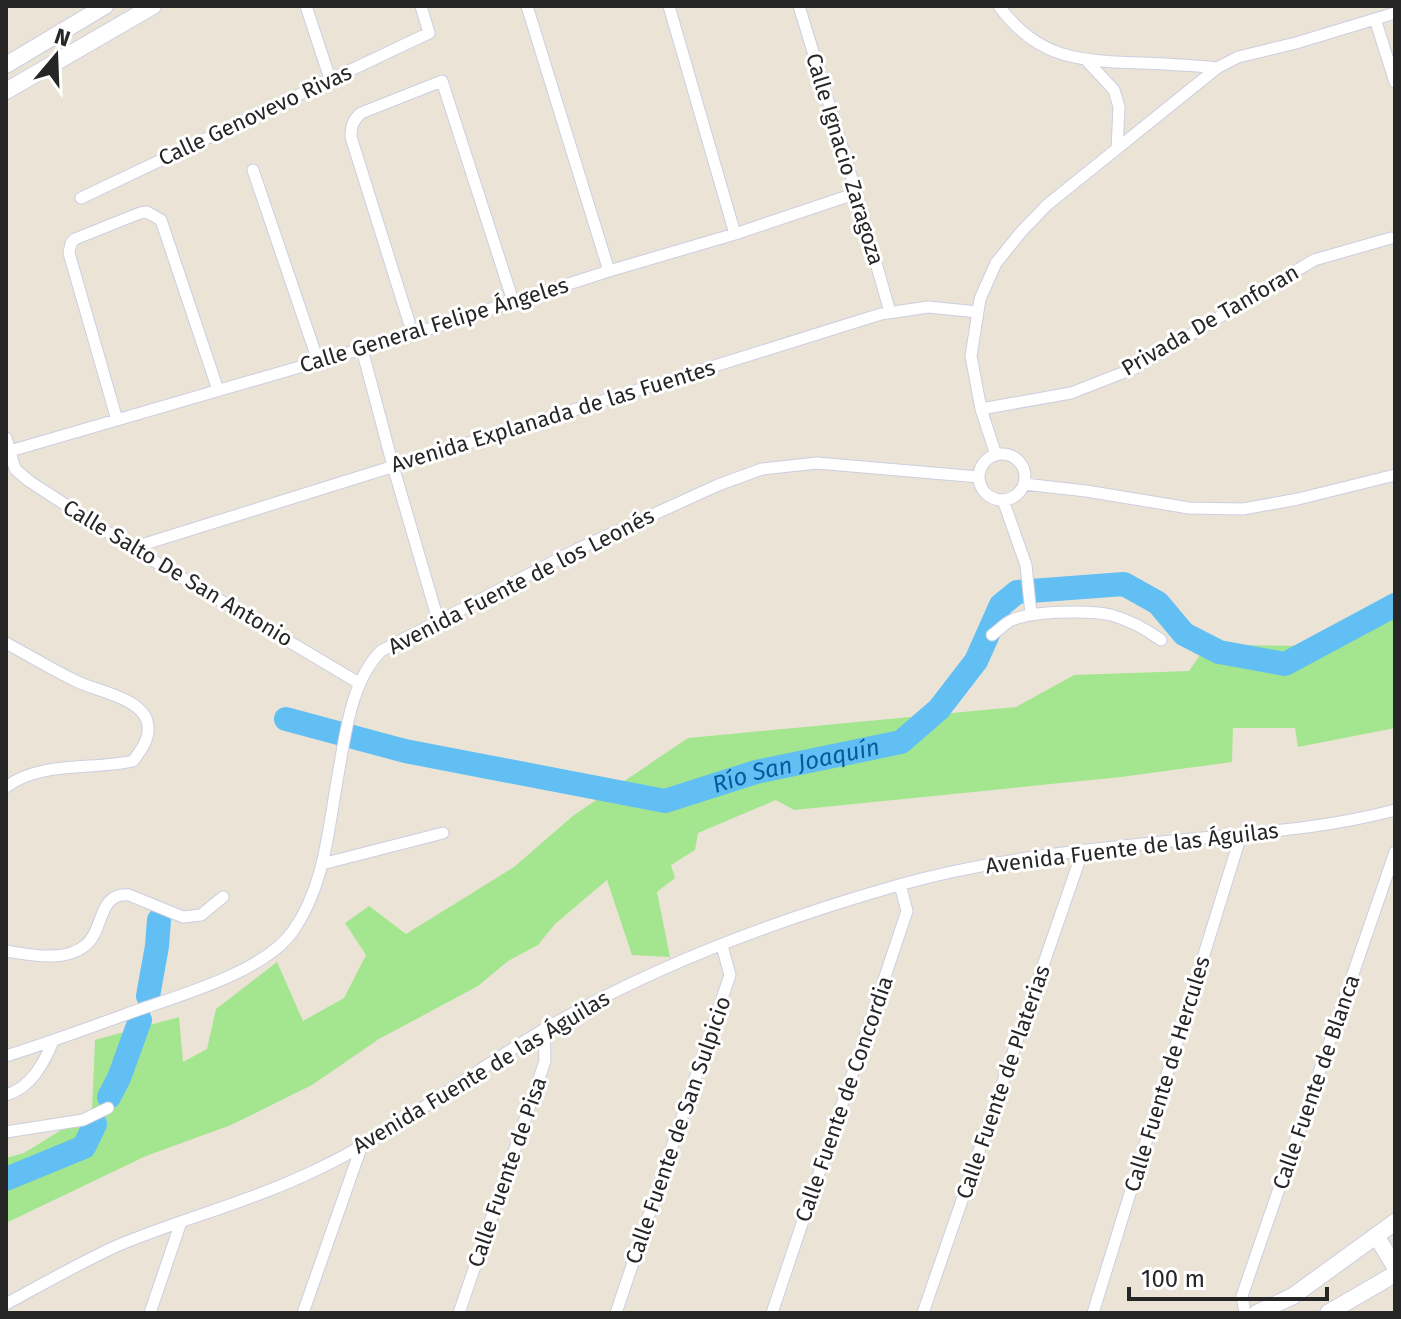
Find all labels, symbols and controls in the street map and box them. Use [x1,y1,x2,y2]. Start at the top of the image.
north arrow [16,16,96,96]
text: N [51,22,74,53]
street label: Calle Ignacio Zaragoza [800,50,890,268]
street label: Calle Genovevo Rivas [154,58,356,172]
street label: Privada De Tanforan [1117,258,1303,382]
street label: Calle General Felipe Ángeles [296,271,572,379]
street label: Avenida Explanada de las Fuentes [388,354,718,478]
street label: Calle Salto De San Antonio [58,494,298,652]
street label: Avenida Fuente de los Leonés [383,502,659,660]
water label: Río San Joaquín [709,733,882,799]
street label: Avenida Fuente de las Águilas [984,817,1280,879]
street label: Calle Fuente de Hercules [1118,953,1216,1195]
street label: Calle Fuente de Platerias [950,961,1056,1203]
street label: Calle Fuente de Blanca [1267,971,1365,1193]
street label: Calle Fuente de Concordia [789,973,899,1225]
street label: Avenida Fuente de las Águilas [348,984,614,1160]
street label: Calle Fuente de San Sulpicio [619,993,737,1267]
street label: Calle Fuente de Pisa [462,1073,552,1271]
scale bar [1129,1251,1327,1301]
text: 100 m [1141,1265,1205,1293]

